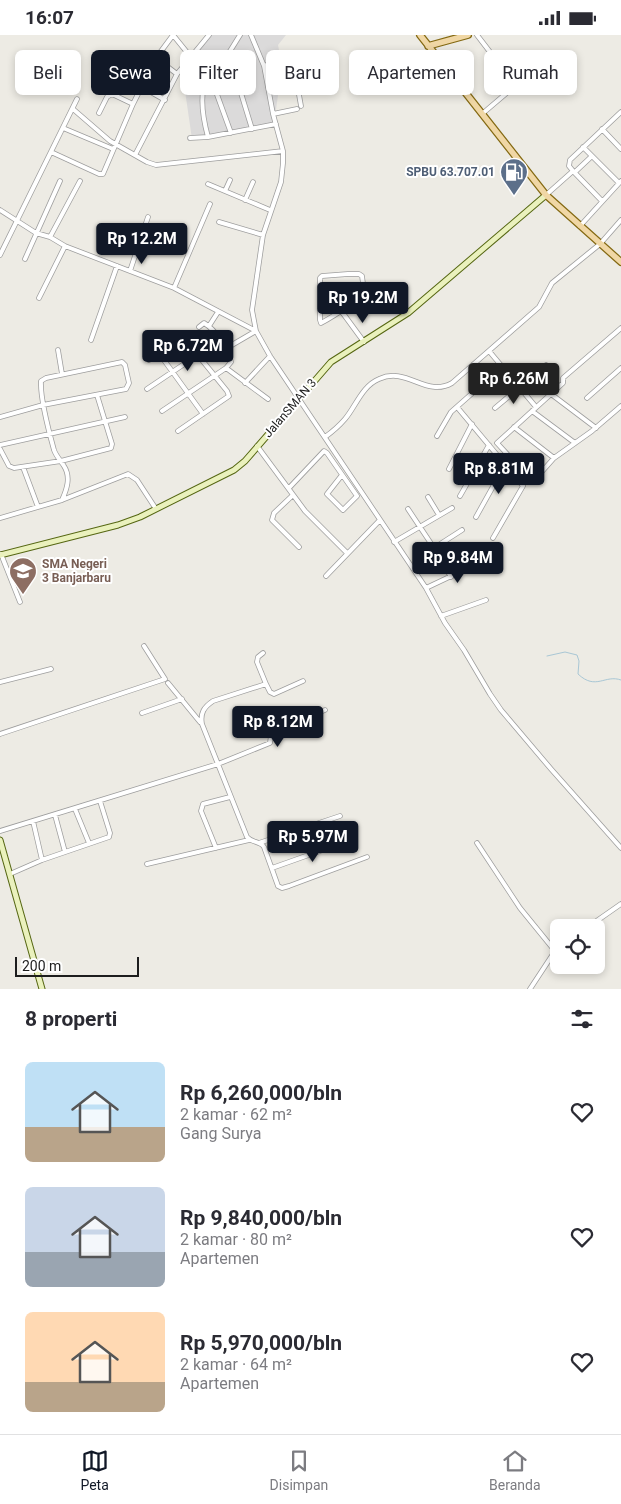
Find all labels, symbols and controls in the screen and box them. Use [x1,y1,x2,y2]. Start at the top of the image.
text: 16:07 [25,6,74,29]
chip: Beli [15,50,81,95]
chip: Sewa [91,50,170,95]
chip: Filter [180,50,256,95]
chip: Baru [266,50,339,95]
chip: Apartemen [349,50,474,95]
chip: Rumah [484,50,577,95]
fuel station icon: SPBU 63.707.01 [499,157,529,196]
place label: SPBU 63.707.01 [406,165,495,179]
pin: Rp 12.2M [90,223,194,265]
text: Rp 12.2M [107,229,177,248]
pin: Rp 19.2M [311,281,415,324]
text: Rp 19.2M [328,288,398,307]
pin: Rp 6.72M [136,329,240,372]
text: Rp 6.72M [153,336,223,355]
pin: Rp 6.26M [462,363,566,405]
text: Rp 6.26M [479,369,549,388]
street label: JalanSMAN 3 [261,376,319,440]
pin: Rp 8.81M [447,453,551,495]
text: Rp 8.81M [464,459,534,478]
pin: Rp 9.84M [406,541,510,584]
text: Rp 9.84M [423,548,493,567]
school or university icon: SMA Negeri 3 Banjarbaru [8,556,38,595]
place label: SMA Negeri 3 Banjarbaru [42,557,111,585]
pin: Rp 8.12M [226,705,330,748]
text: Rp 8.12M [243,712,313,731]
pin: Rp 5.97M [261,821,365,863]
text: Rp 5.97M [278,827,348,846]
map controls [550,919,605,974]
button: locate [550,919,605,974]
scale bar [15,954,139,977]
text: 200 m [22,958,61,974]
icon: filters [568,1005,596,1033]
text: 8 properti [25,1007,117,1031]
text: Rp 6,260,000/bln [180,1081,342,1105]
icon: home [65,1082,125,1142]
icon: heart [568,1098,596,1126]
text: 2 kamar · 62 m² [180,1105,292,1124]
text: Gang Surya [180,1124,261,1143]
text: Rp 9,840,000/bln [180,1206,342,1230]
icon: home [65,1207,125,1267]
icon: heart [568,1223,596,1251]
text: 2 kamar · 80 m² [180,1230,292,1249]
text: Apartemen [180,1249,259,1268]
text: Rp 5,970,000/bln [180,1331,342,1355]
icon: home [65,1332,125,1392]
icon: heart [568,1348,596,1376]
text: 2 kamar · 64 m² [180,1355,292,1374]
text: Apartemen [180,1374,259,1393]
tab: Peta [80,1447,109,1493]
tab: Disimpan [270,1447,328,1493]
tab: Beranda [489,1447,541,1493]

